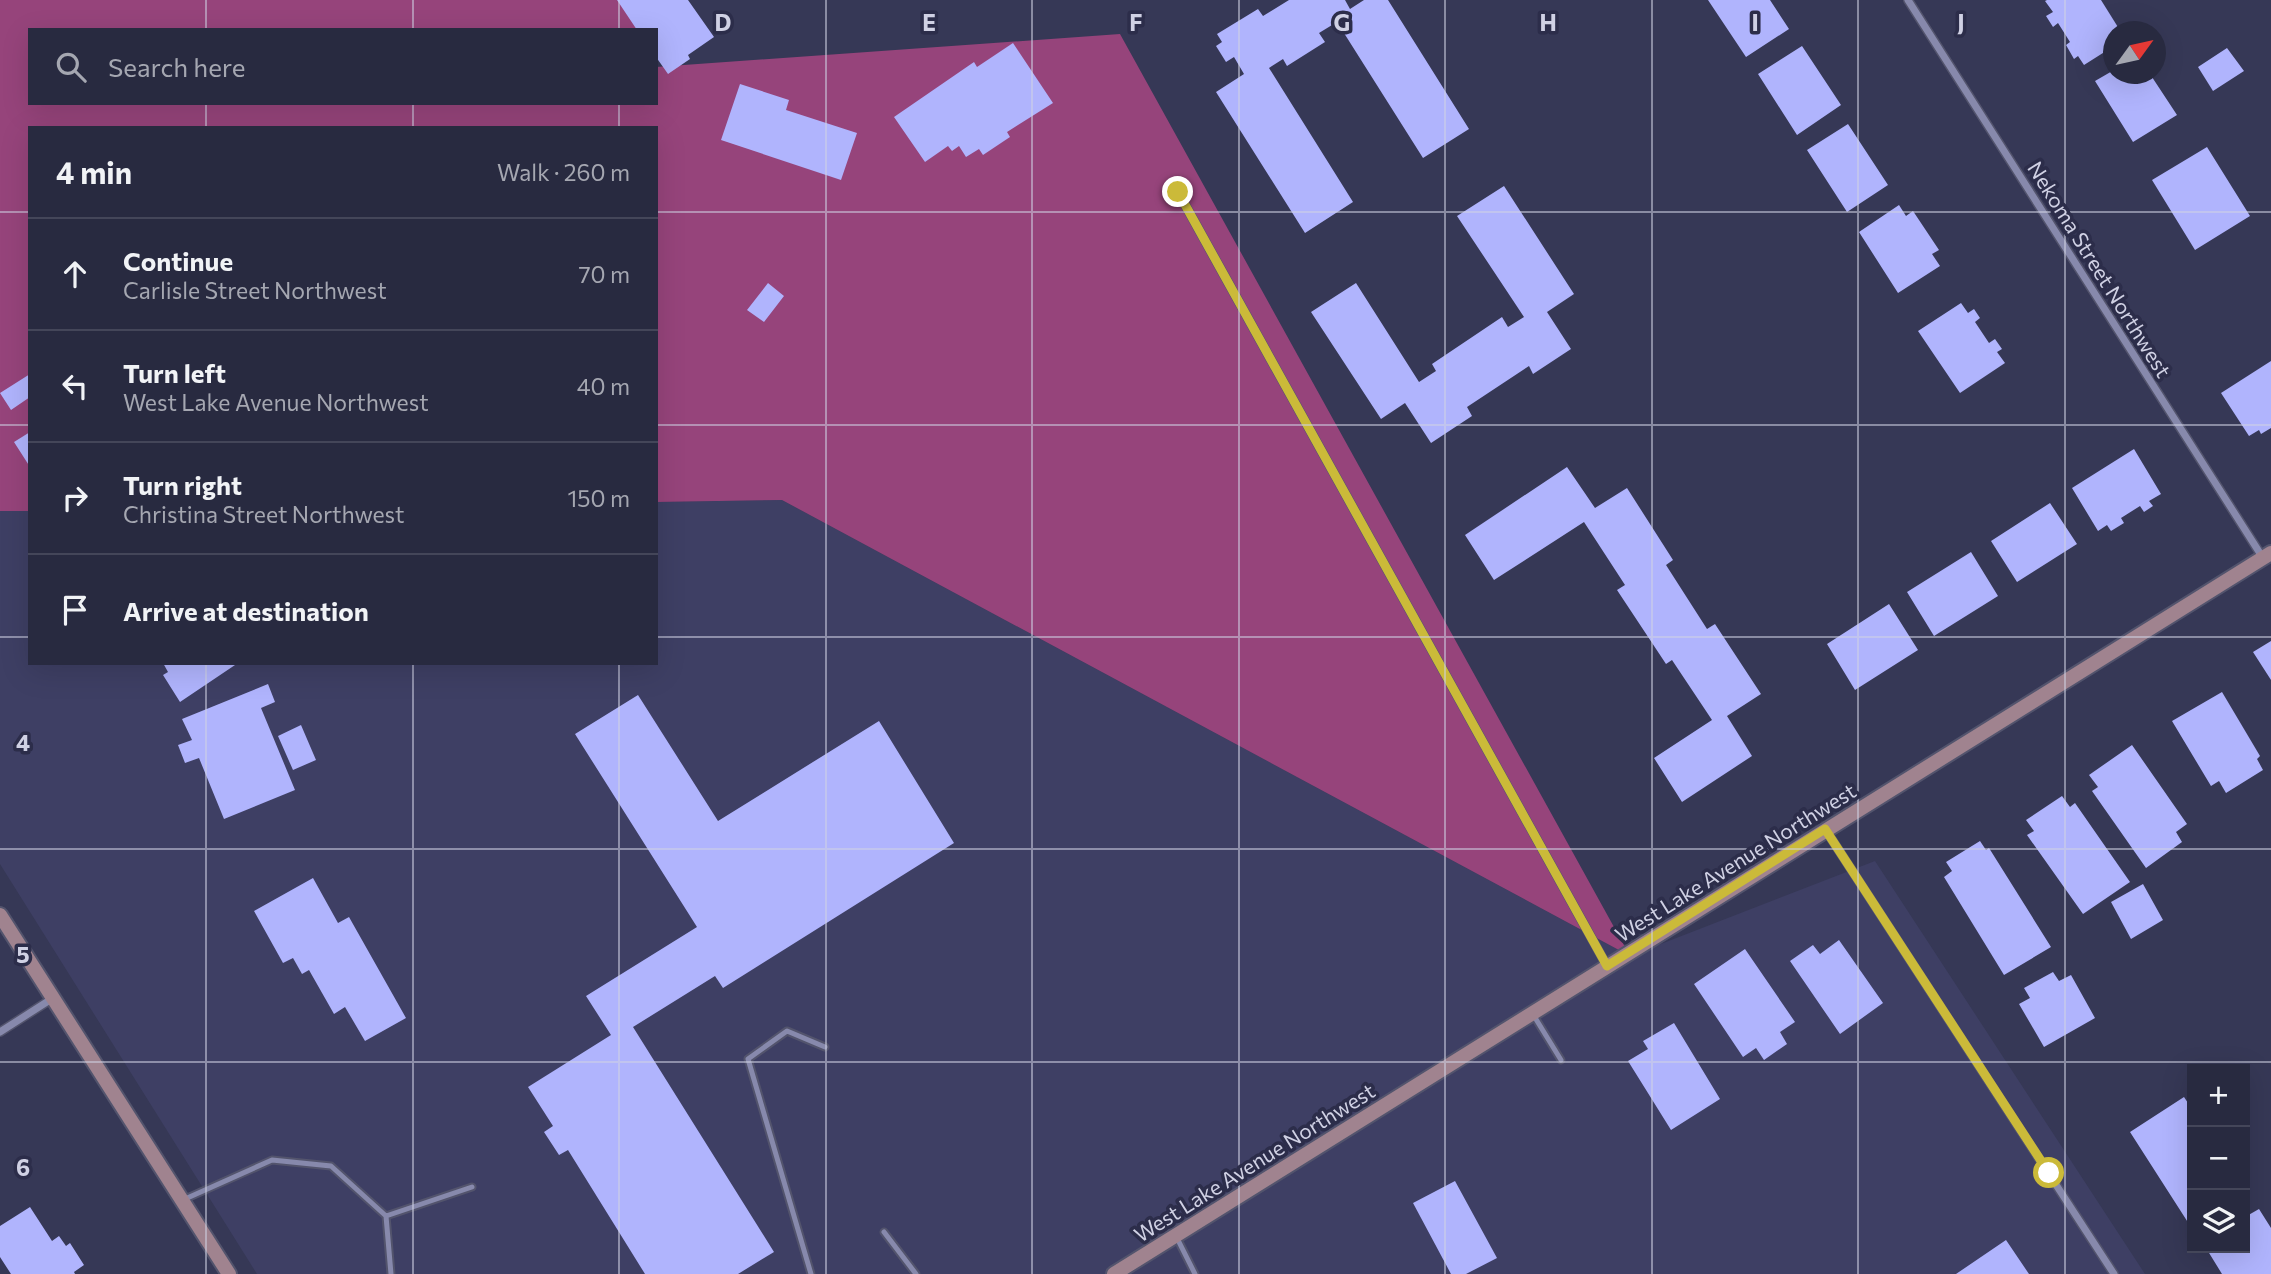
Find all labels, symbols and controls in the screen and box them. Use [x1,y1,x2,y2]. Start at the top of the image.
text: D [715,8,732,36]
text: E [922,8,936,36]
text: F [1129,8,1143,36]
text: G [1334,8,1350,36]
text: H [1539,8,1557,36]
text: I [1751,8,1759,36]
text: J [1957,8,1965,36]
north arrow [2103,21,2166,84]
search box [28,28,658,105]
icon: search [52,48,90,86]
text: Search here [108,51,246,82]
text: 4 min [56,153,132,190]
street label: Nekoma Street Northwest [2023,156,2177,382]
text: Walk · 260 m [497,158,630,186]
route end [1162,176,1193,207]
text: Continue [123,245,233,276]
icon: ahead [56,255,94,293]
text: 70 m [578,260,630,288]
text: Carlisle Street Northwest [123,276,387,304]
text: Turn left [123,357,226,388]
icon: left [56,367,94,405]
text: 40 m [577,372,630,400]
text: West Lake Avenue Northwest [123,388,429,416]
text: Turn right [123,469,242,500]
icon: right [56,479,94,517]
text: 150 m [567,484,630,512]
text: Christina Street Northwest [123,500,404,528]
icon: arrive [56,591,94,629]
text: Arrive at destination [123,595,369,626]
text: 4 [16,728,30,756]
street label: West Lake Avenue Northwest [1610,777,1860,947]
text: 5 [16,940,30,968]
map controls [2187,1064,2250,1253]
button: + [2187,1064,2250,1127]
street label: West Lake Avenue Northwest [1129,1077,1379,1247]
button: − [2187,1127,2250,1190]
text: 6 [16,1153,30,1181]
route start [2033,1157,2064,1188]
button: layers [2187,1190,2250,1253]

